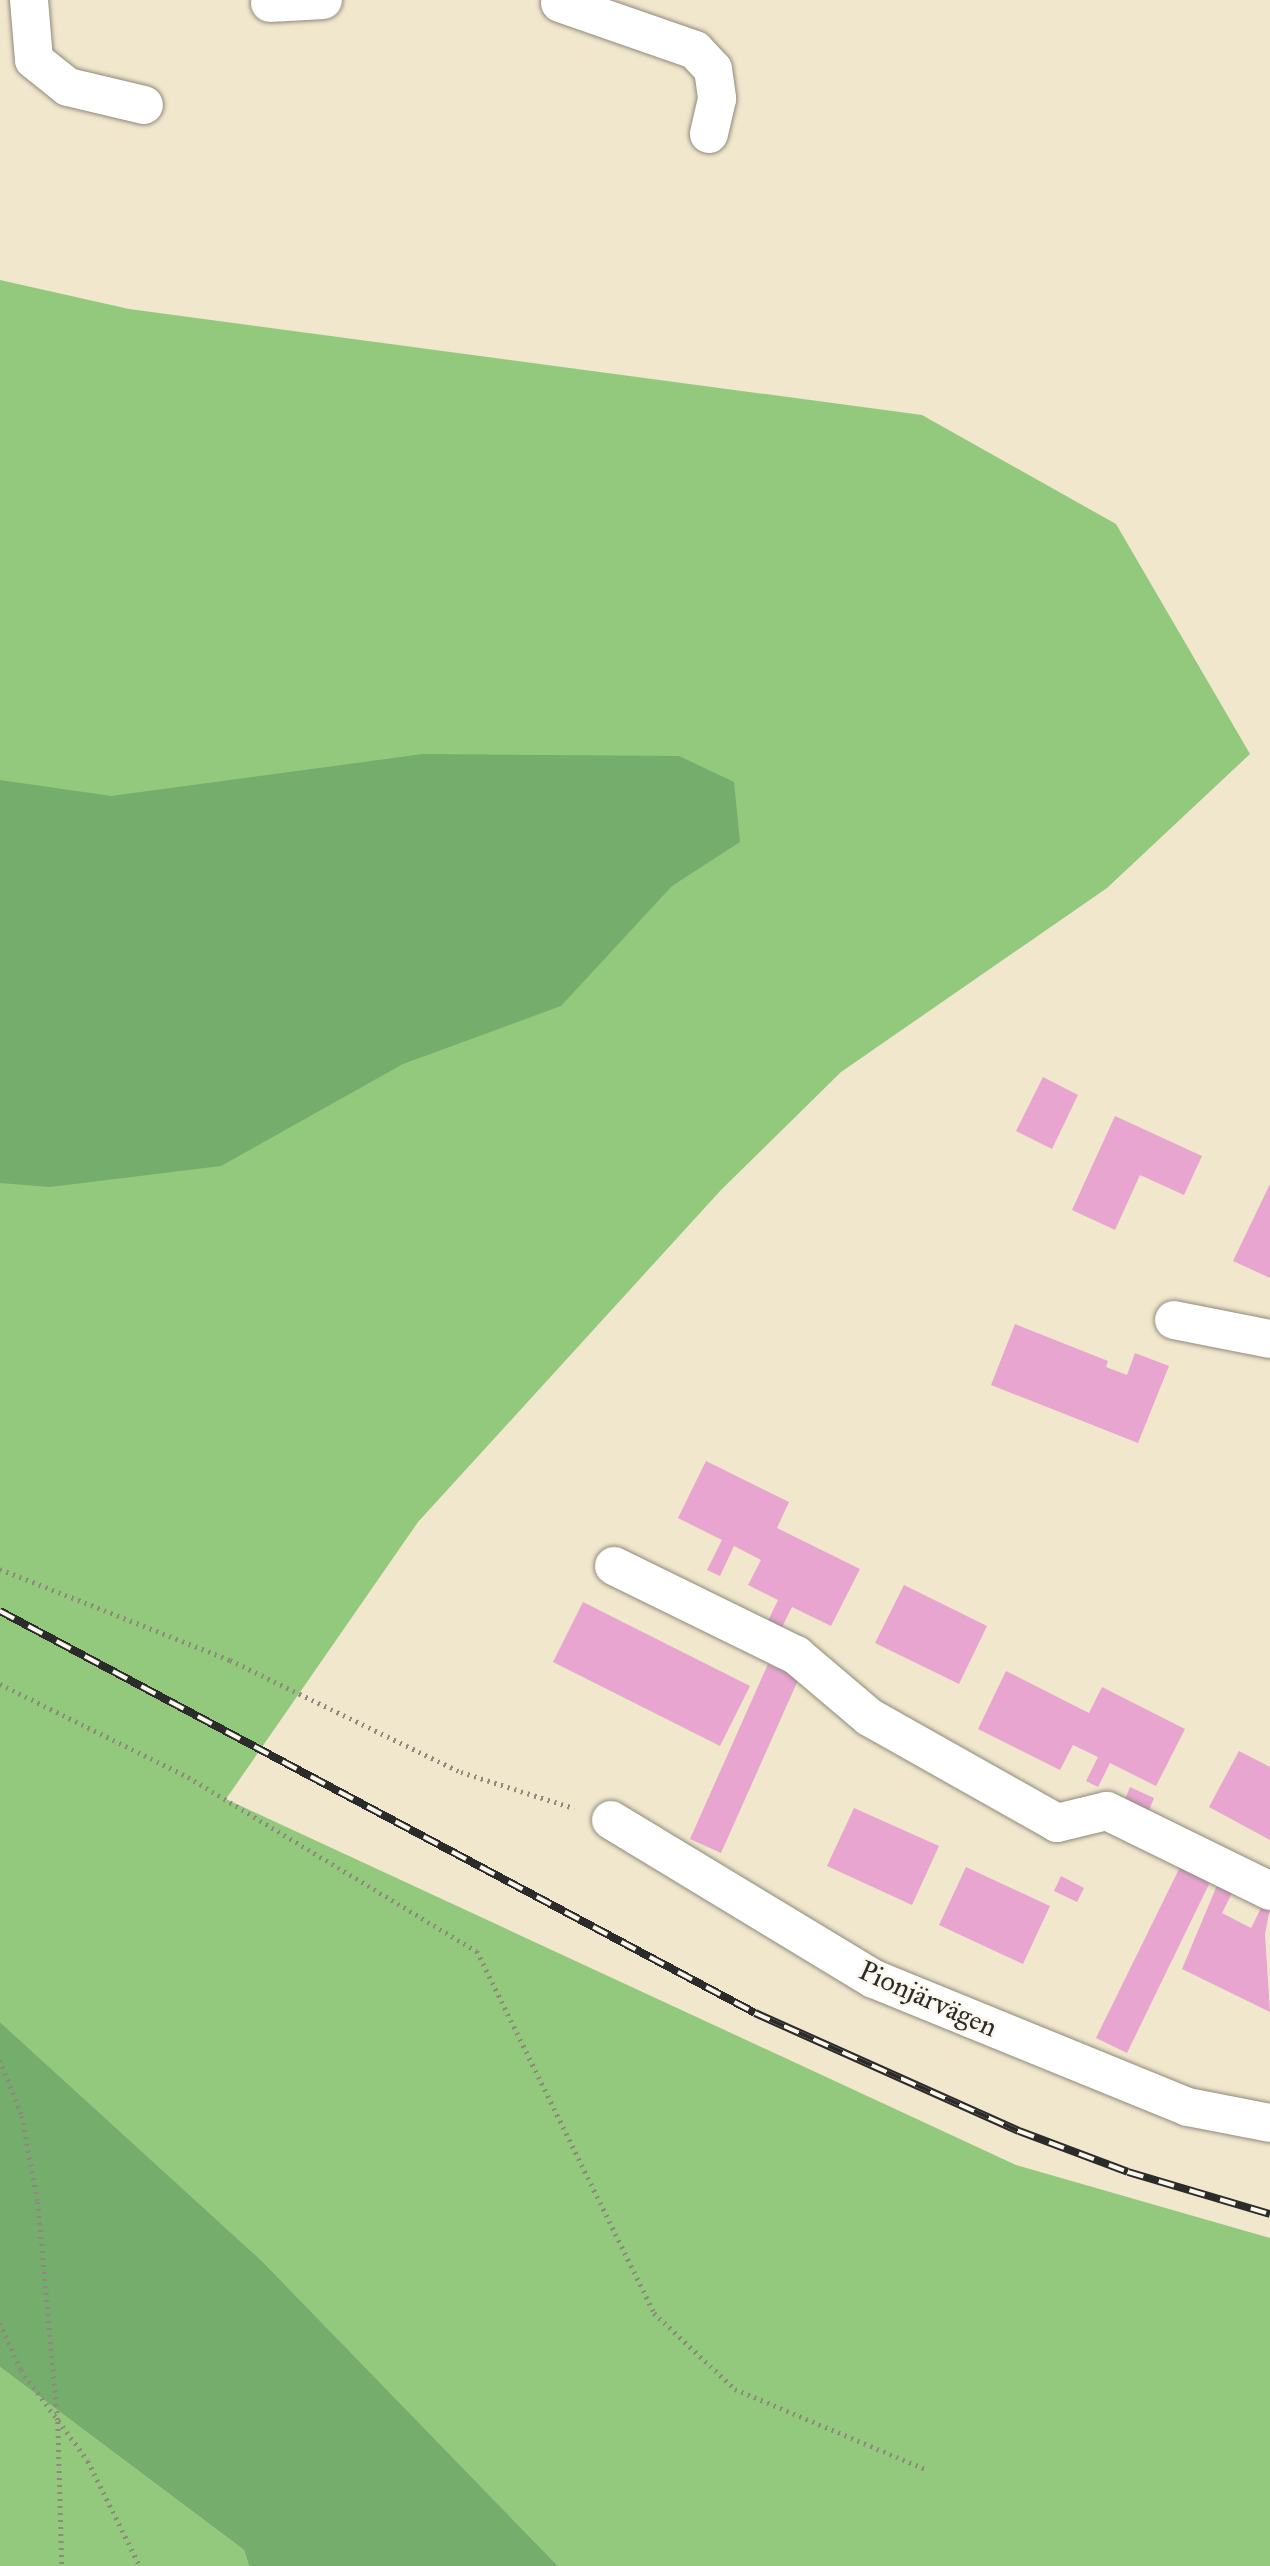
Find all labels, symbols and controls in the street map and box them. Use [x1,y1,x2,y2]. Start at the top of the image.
street label: Pionjärvägen [854,1954,1002,2044]

